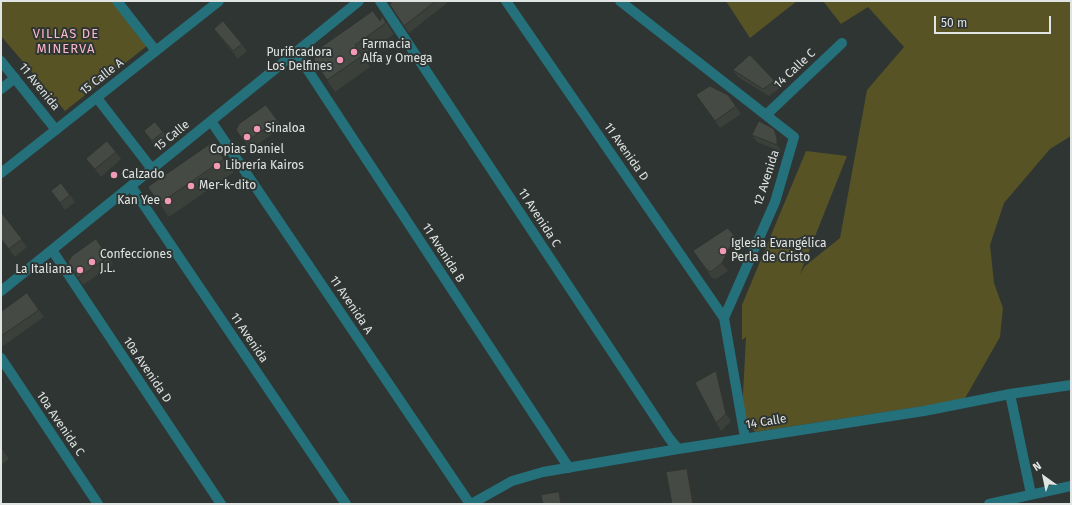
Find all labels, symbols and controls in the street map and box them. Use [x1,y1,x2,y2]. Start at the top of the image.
scale bar [936,8,1053,34]
text: 50 m [941,16,967,30]
district label: VILLAS DE MINERVA [33,26,99,57]
place label: Farmacia Alfa y Omega [362,38,433,66]
place label: Purificadora Los Delfines [266,46,332,74]
street label: 14 Calle C [771,46,819,92]
marker: Farmacia Alfa y Omega [349,47,359,57]
marker: Purificadora Los Delfines [335,55,345,65]
street label: 15 Calle A [77,56,127,98]
street label: 11 Avenida [16,60,62,114]
street label: 15 Calle [152,118,192,154]
street label: 11 Avenida D [601,120,651,184]
place label: Sinaloa [265,122,305,136]
marker: Sinaloa [252,124,262,134]
marker: Copias Daniel [242,132,252,142]
place label: Copias Daniel [210,143,284,157]
street label: 12 Avenida [751,148,783,208]
place label: Librería Kairos [225,159,304,173]
marker: Librería Kairos [212,161,222,171]
place label: Calzado [122,168,164,182]
marker: Calzado [109,170,119,180]
place label: Mer-k-dito [199,179,256,193]
marker: Mer-k-dito [186,181,196,191]
street label: 11 Avenida C [515,186,563,250]
place label: Kan Yee [117,194,160,208]
marker: Kan Yee [163,196,173,206]
street label: 11 Avenida B [419,221,467,285]
place label: Iglesia Evangélica Perla de Cristo [731,237,827,265]
marker: Iglesia Evangélica Perla de Cristo [718,246,728,256]
place label: Confecciones J.L. [100,248,172,276]
marker: Confecciones J.L. [87,257,97,267]
place label: La Italiana [15,263,72,277]
marker: La Italiana [75,265,85,275]
street label: 11 Avenida A [326,273,376,337]
street label: 11 Avenida [227,310,271,366]
street label: 10a Avenida D [120,335,174,405]
street label: 10a Avenida C [33,389,87,459]
street label: 14 Calle [744,412,788,432]
north arrow [1024,457,1064,497]
text: N [1031,459,1044,474]

